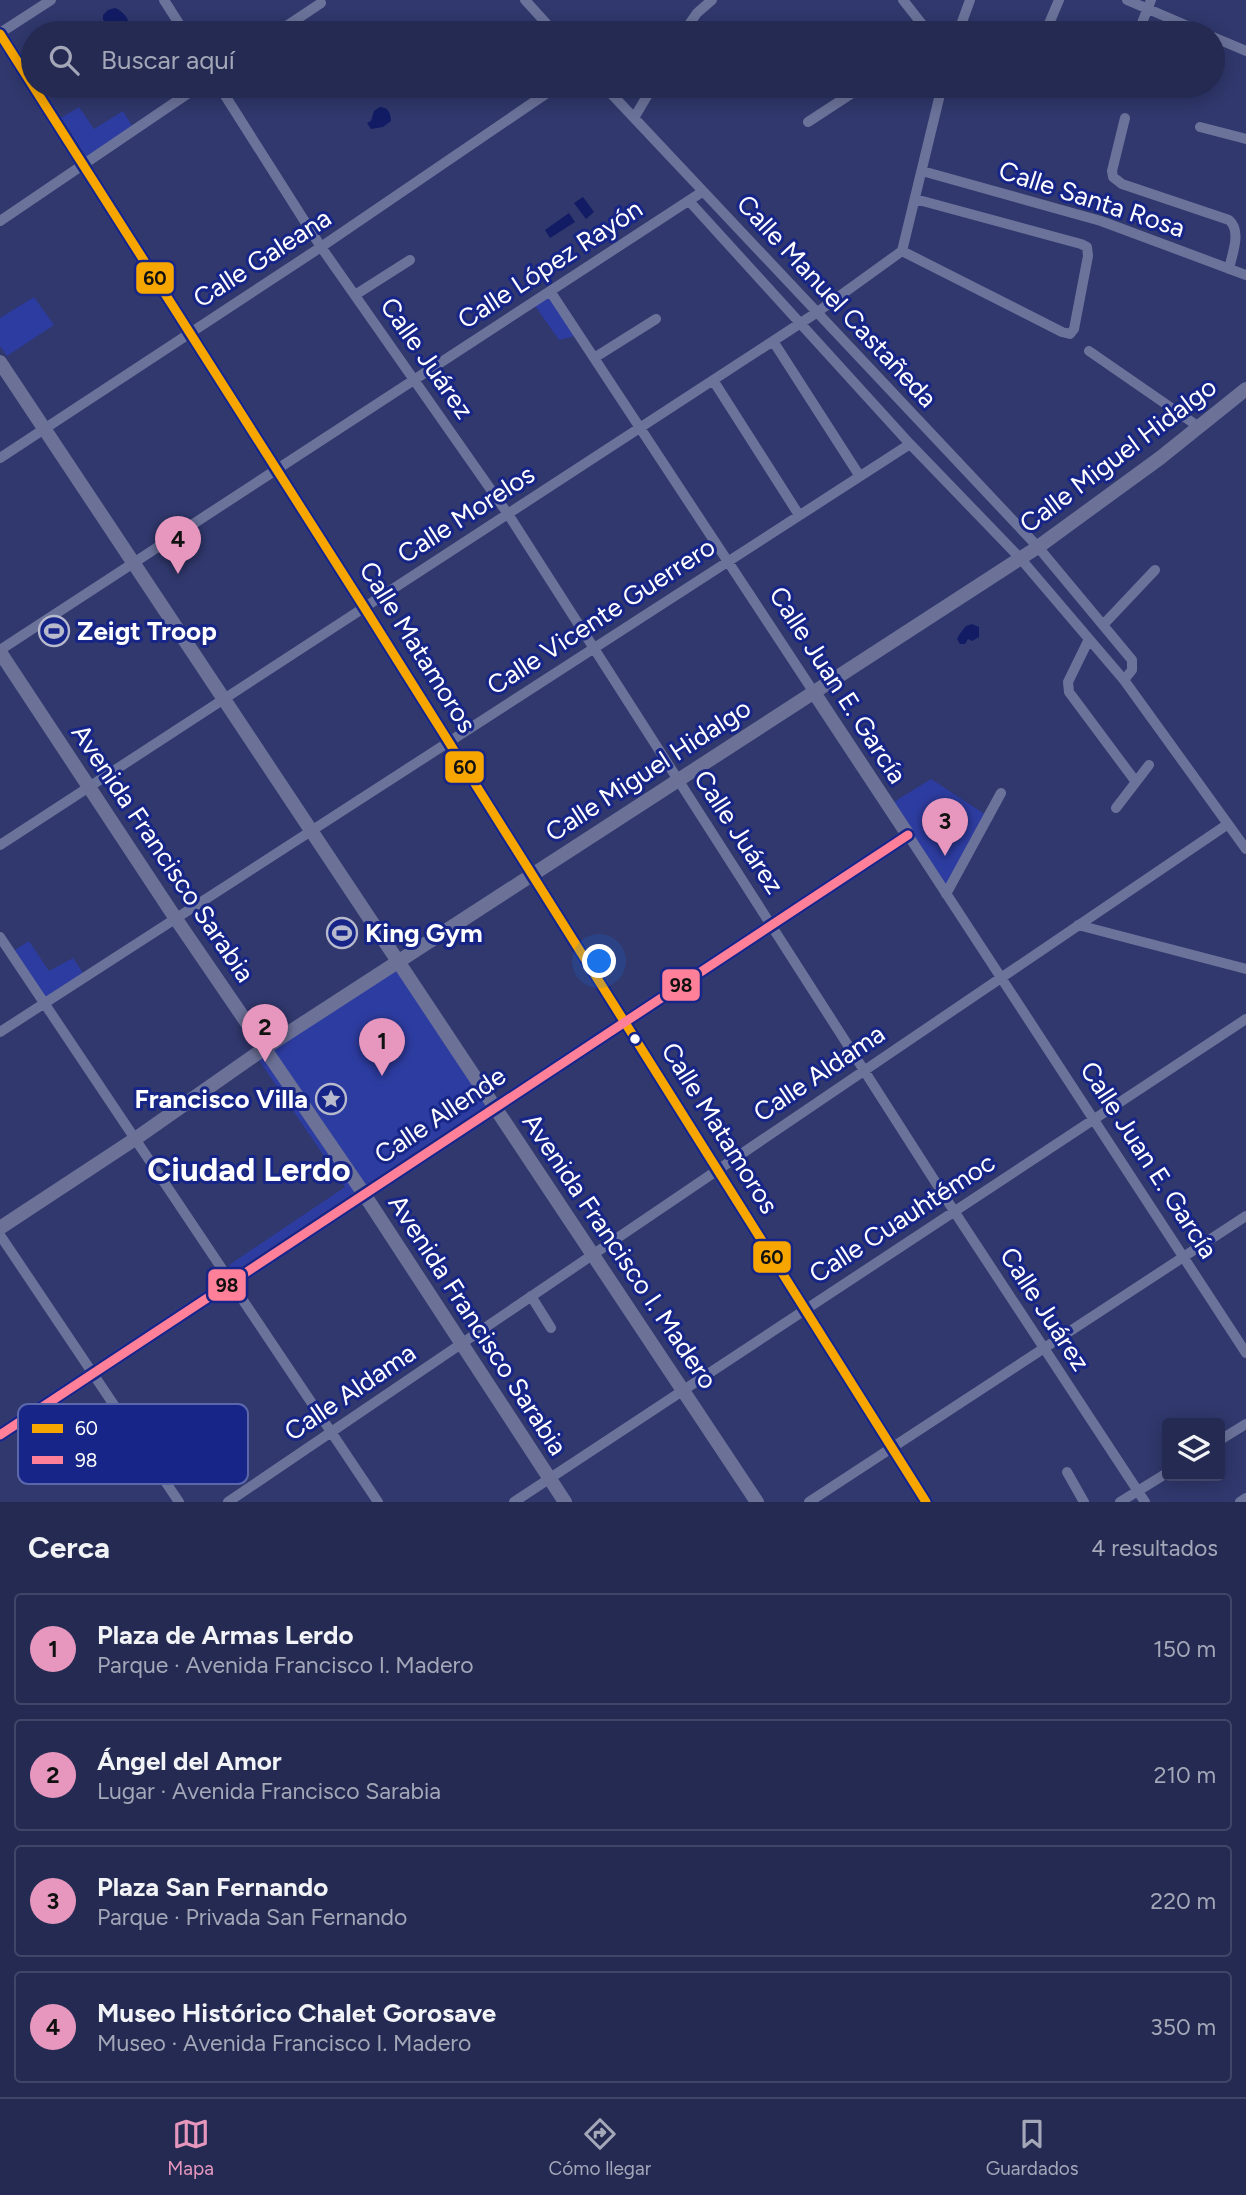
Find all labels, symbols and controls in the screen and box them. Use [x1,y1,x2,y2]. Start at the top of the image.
search box [21,21,1225,98]
icon: search [45,41,83,79]
text: Buscar aquí [101,44,235,76]
street label: Calle Santa Rosa [995,154,1189,244]
street label: Calle Manuel Castañeda [730,188,944,414]
street label: Calle López Rayón [452,192,648,336]
street label: Calle Galeana [187,202,337,314]
line badge: 60 [135,261,175,295]
text: 60 [143,267,167,290]
street label: Calle Juárez [373,291,481,425]
street label: Calle Miguel Hidalgo [1013,371,1223,539]
street label: Calle Morelos [391,458,541,570]
pin: 4 [155,516,201,574]
street label: Calle Vicente Guerrero [481,530,721,702]
street label: Calle Matamoros [353,556,483,738]
street label: Calle Juan E. García [762,580,914,790]
sports icon: Zeigt Troop [37,614,71,648]
place label: Zeigt Troop [77,615,217,647]
street label: Calle Miguel Hidalgo [539,692,757,848]
street label: Avenida Francisco Sarabia [65,718,261,988]
line badge: 60 [444,750,485,784]
text: 60 [453,756,477,779]
street label: Calle Juárez [687,764,791,900]
pin: 3 [922,798,968,856]
sports icon: King Gym [325,916,359,950]
place label: King Gym [365,917,483,949]
your location [582,944,616,978]
line badge: 98 [661,968,701,1002]
text: 98 [670,974,692,997]
pin: 2 [242,1004,288,1062]
street label: Calle Aldama [747,1017,891,1129]
pin: 1 [359,1018,405,1076]
unlabelled marker [628,1032,642,1046]
street label: Calle Matamoros [655,1037,785,1219]
street label: Calle Juan E. García [1073,1055,1225,1265]
street label: Calle Allende [368,1059,512,1171]
place icon: Francisco Villa [314,1082,348,1116]
place label: Francisco Villa [135,1083,308,1115]
street label: Avenida Francisco I. Madero [516,1107,724,1395]
street label: Calle Cuauhtémoc [803,1146,1001,1290]
district label: Ciudad Lerdo [147,1150,351,1189]
street label: Avenida Francisco Sarabia [382,1189,574,1461]
line badge: 60 [752,1240,792,1274]
street label: Calle Juárez [993,1241,1097,1377]
text: 60 [760,1246,784,1269]
line badge: 98 [207,1268,247,1302]
text: 98 [216,1274,238,1297]
street label: Calle Aldama [278,1336,422,1448]
legend [18,1404,248,1484]
text: 60 [75,1417,98,1440]
map controls [1162,1418,1225,1481]
button: layers [1162,1418,1225,1481]
text: 98 [75,1449,97,1472]
text: Cerca [28,1529,110,1566]
text: 4 resultados [1091,1534,1218,1562]
text: Plaza de Armas Lerdo [97,1619,354,1651]
text: 1 [48,1635,58,1663]
text: 150 m [1153,1635,1216,1663]
text: Parque · Avenida Francisco I. Madero [97,1651,474,1679]
text: Ángel del Amor [97,1745,282,1777]
text: 2 [46,1761,60,1789]
text: 210 m [1154,1761,1216,1789]
text: Lugar · Avenida Francisco Sarabia [97,1777,441,1805]
text: Plaza San Fernando [97,1871,328,1903]
text: 3 [47,1887,59,1915]
text: 220 m [1150,1887,1216,1915]
text: Parque · Privada San Fernando [97,1903,407,1931]
text: Museo Histórico Chalet Gorosave [97,1997,496,2029]
text: 4 [46,2013,60,2041]
text: 350 m [1150,2013,1216,2041]
text: Museo · Avenida Francisco I. Madero [97,2029,471,2057]
tab: Mapa [167,2115,214,2180]
tab: Cómo llegar [549,2115,651,2180]
tab: Guardados [986,2115,1079,2180]

